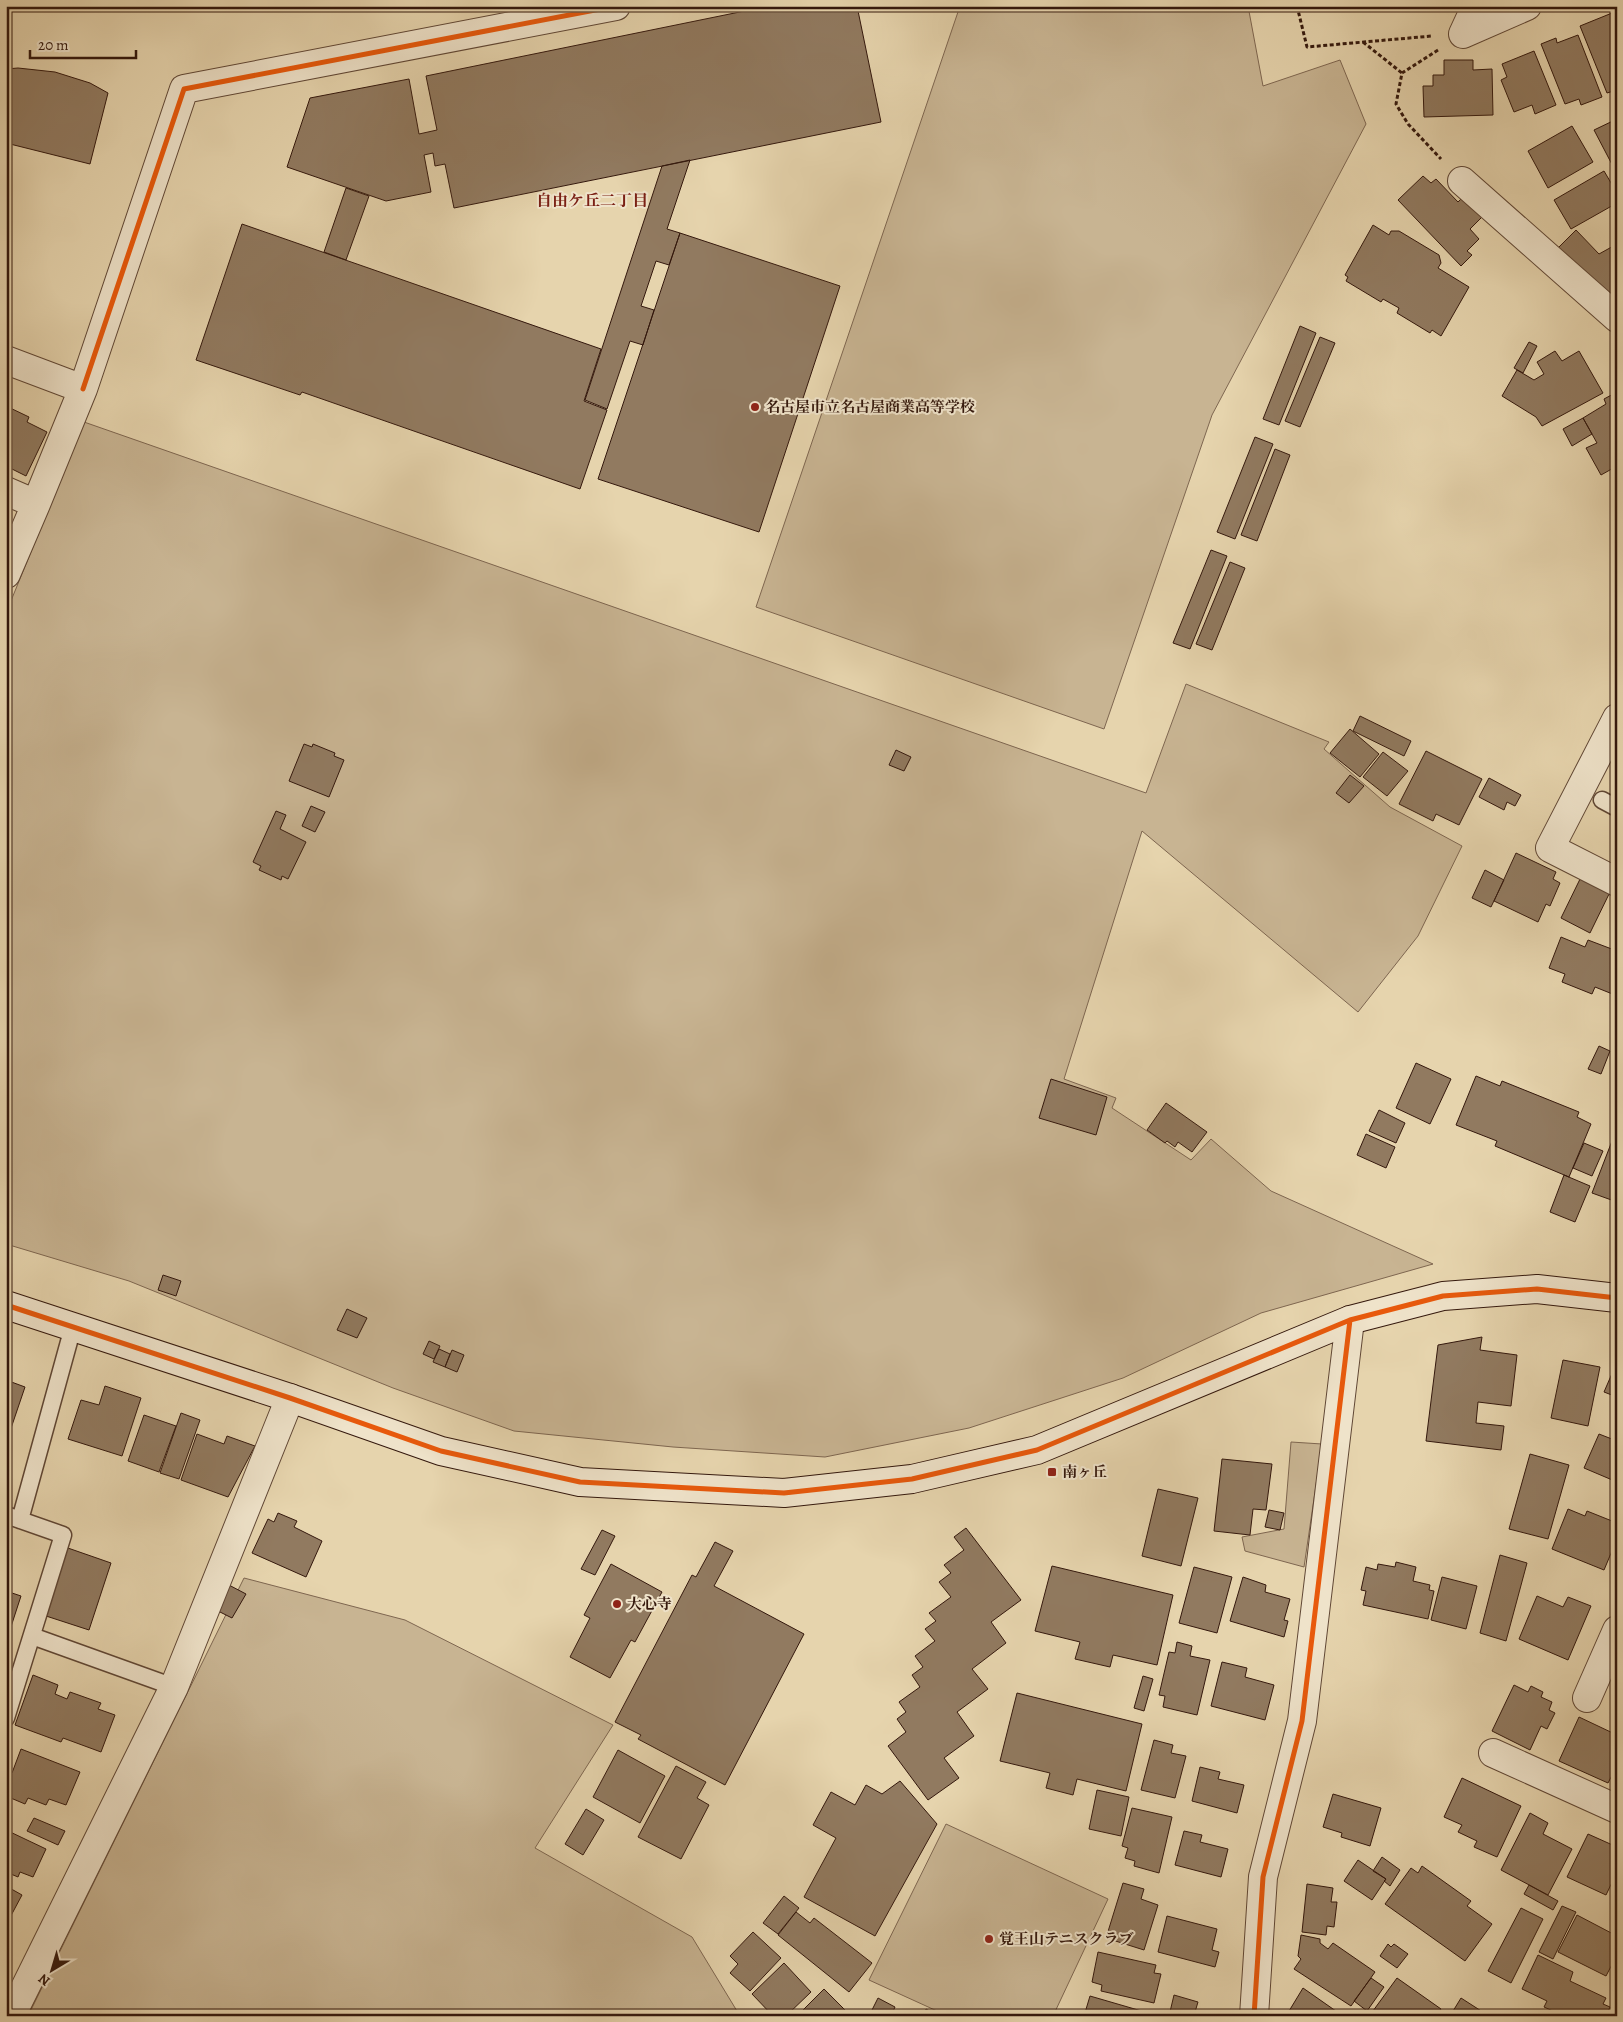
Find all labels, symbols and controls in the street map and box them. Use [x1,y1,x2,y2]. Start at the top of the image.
scale bar [30,28,136,60]
text: 20 m [38,35,69,55]
district label: 自由ケ丘二丁目 [536,190,648,212]
place label: 名古屋市立名古屋商業高等学校 [765,397,975,417]
marker: 名古屋市立名古屋商業高等学校 [749,401,761,413]
place label: 南ヶ丘 [1062,1462,1107,1482]
marker: 南ヶ丘 [1046,1466,1058,1478]
place label: 大心寺 [627,1594,672,1614]
marker: 大心寺 [611,1598,623,1610]
place label: 覚王山テニスクラブ [999,1929,1133,1949]
marker: 覚王山テニスクラブ [983,1933,995,1945]
north arrow [28,1944,78,1994]
text: N [34,1969,54,1990]

